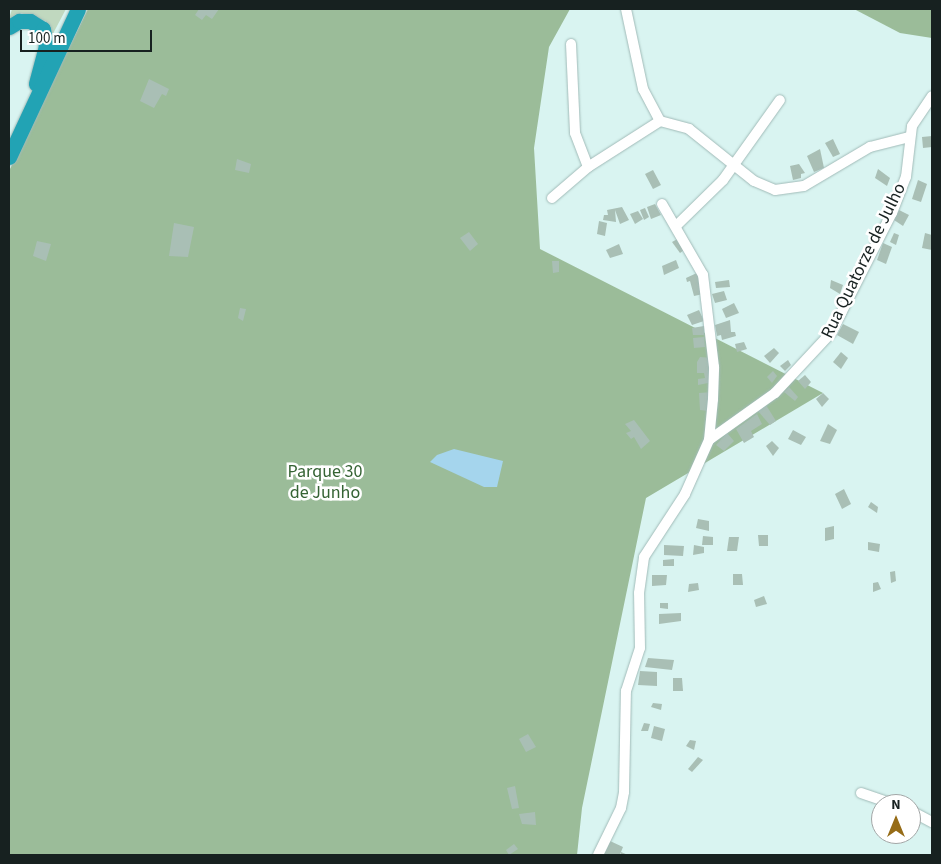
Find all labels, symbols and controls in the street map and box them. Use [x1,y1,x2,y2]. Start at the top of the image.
scale bar [22,20,155,52]
text: 100 m [28,28,66,49]
street label: Rua Quatorze de Julho [817,180,911,342]
park label: Parque 30 de Junho [288,462,362,504]
north arrow [871,794,921,844]
text: N [891,795,901,815]

